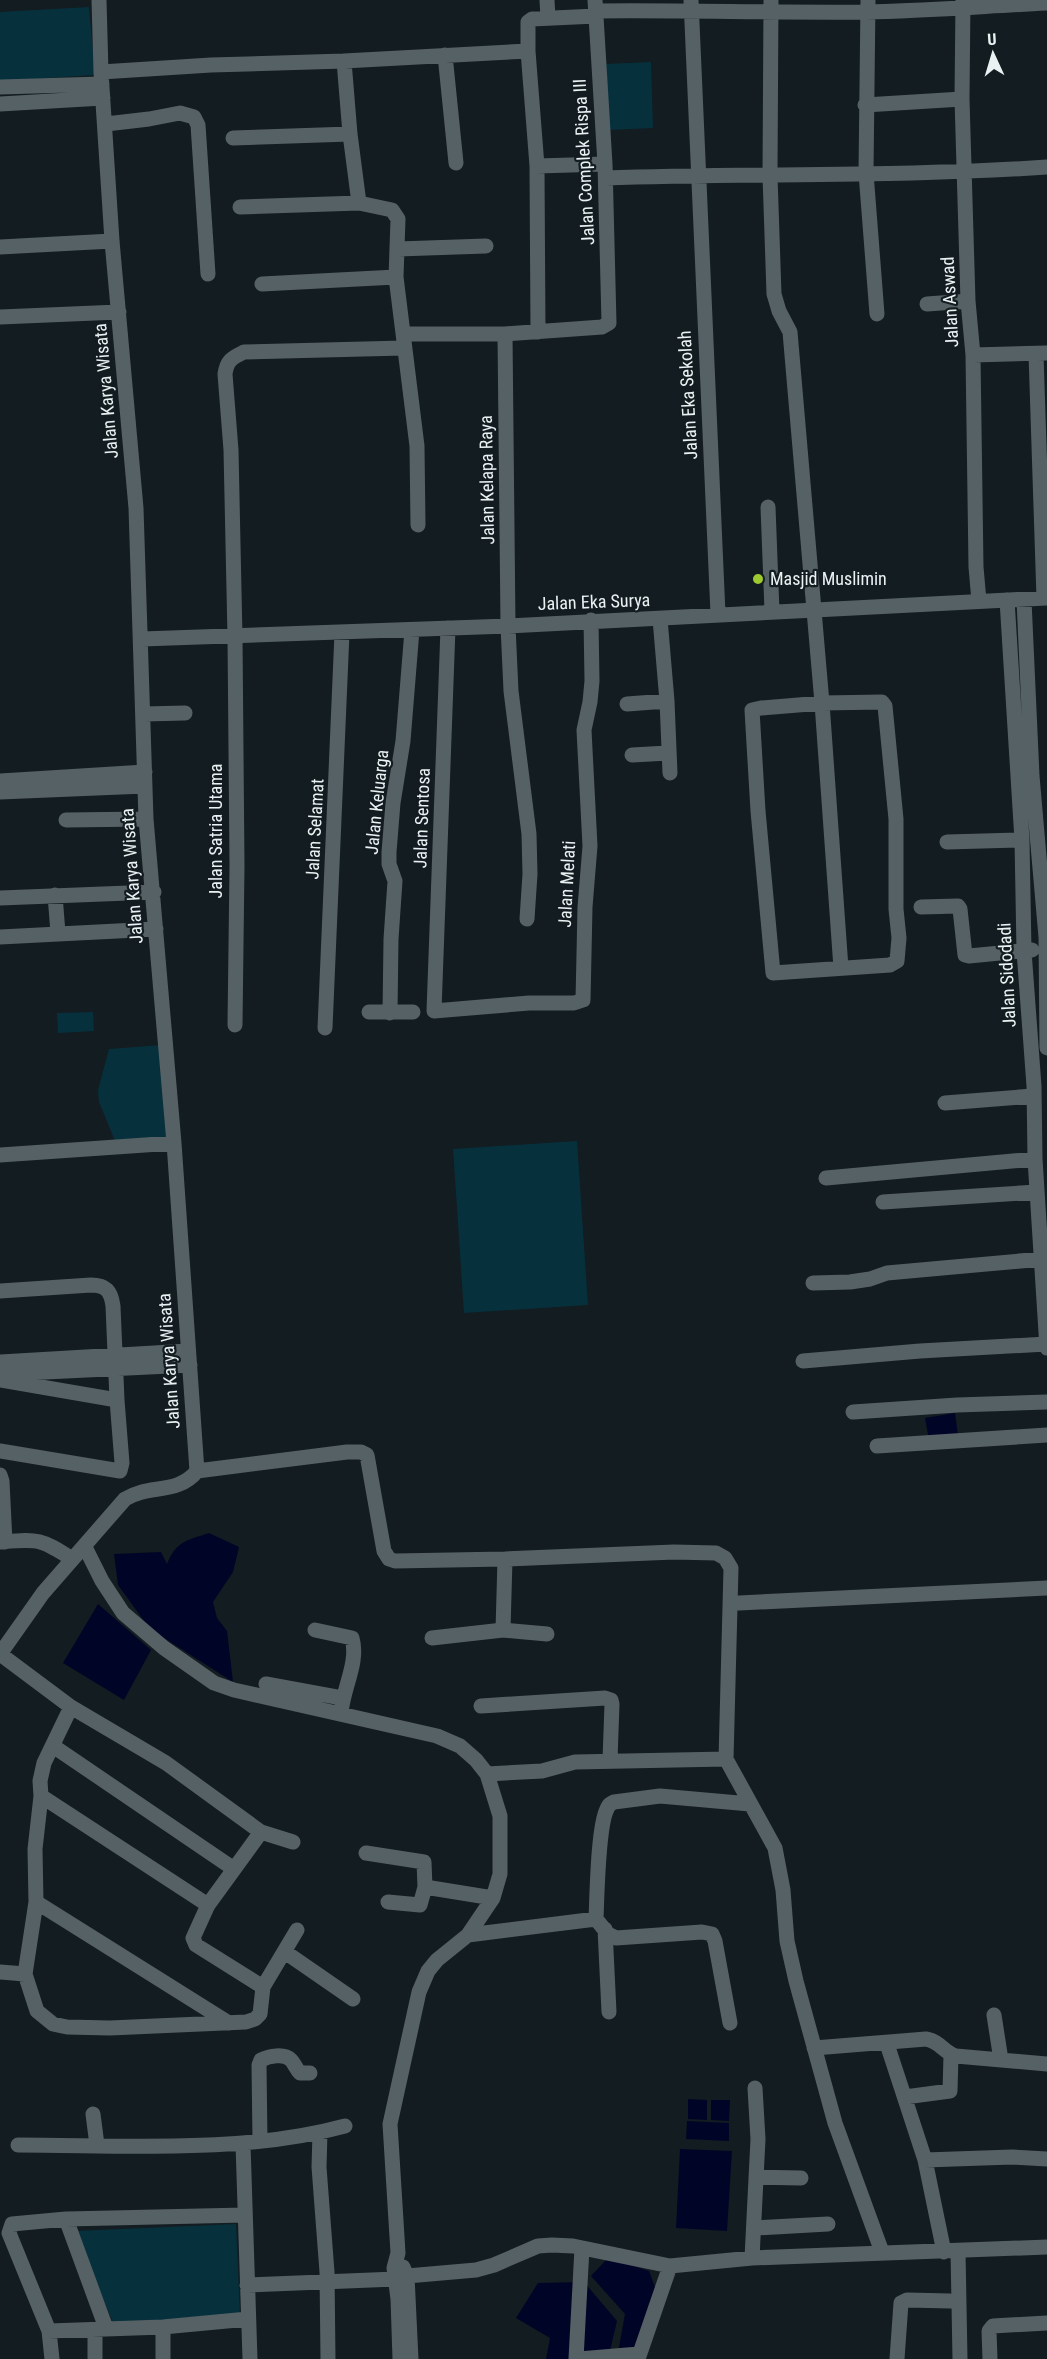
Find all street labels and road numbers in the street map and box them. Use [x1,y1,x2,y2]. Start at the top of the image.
street label: Jalan Complek Rispa III [569,78,598,246]
street label: Jalan Aswad [937,256,962,348]
street label: Jalan Karya Wisata [89,323,122,460]
street label: Jalan Eka Sekolah [674,330,701,460]
street label: Jalan Kelapa Raya [475,415,498,545]
street label: Jalan Eka Surya [537,589,651,614]
street label: Jalan Keluarga [361,749,392,855]
street label: Jalan Satria Utama [205,764,226,898]
street label: Jalan Sentosa [409,767,434,869]
street label: Jalan Selamat [301,778,328,880]
street label: Jalan Karya Wisata [116,808,147,944]
street label: Jalan Melati [554,840,579,928]
street label: Jalan Sidodadi [993,922,1020,1028]
street label: Jalan Karya Wisata [153,1293,184,1429]

